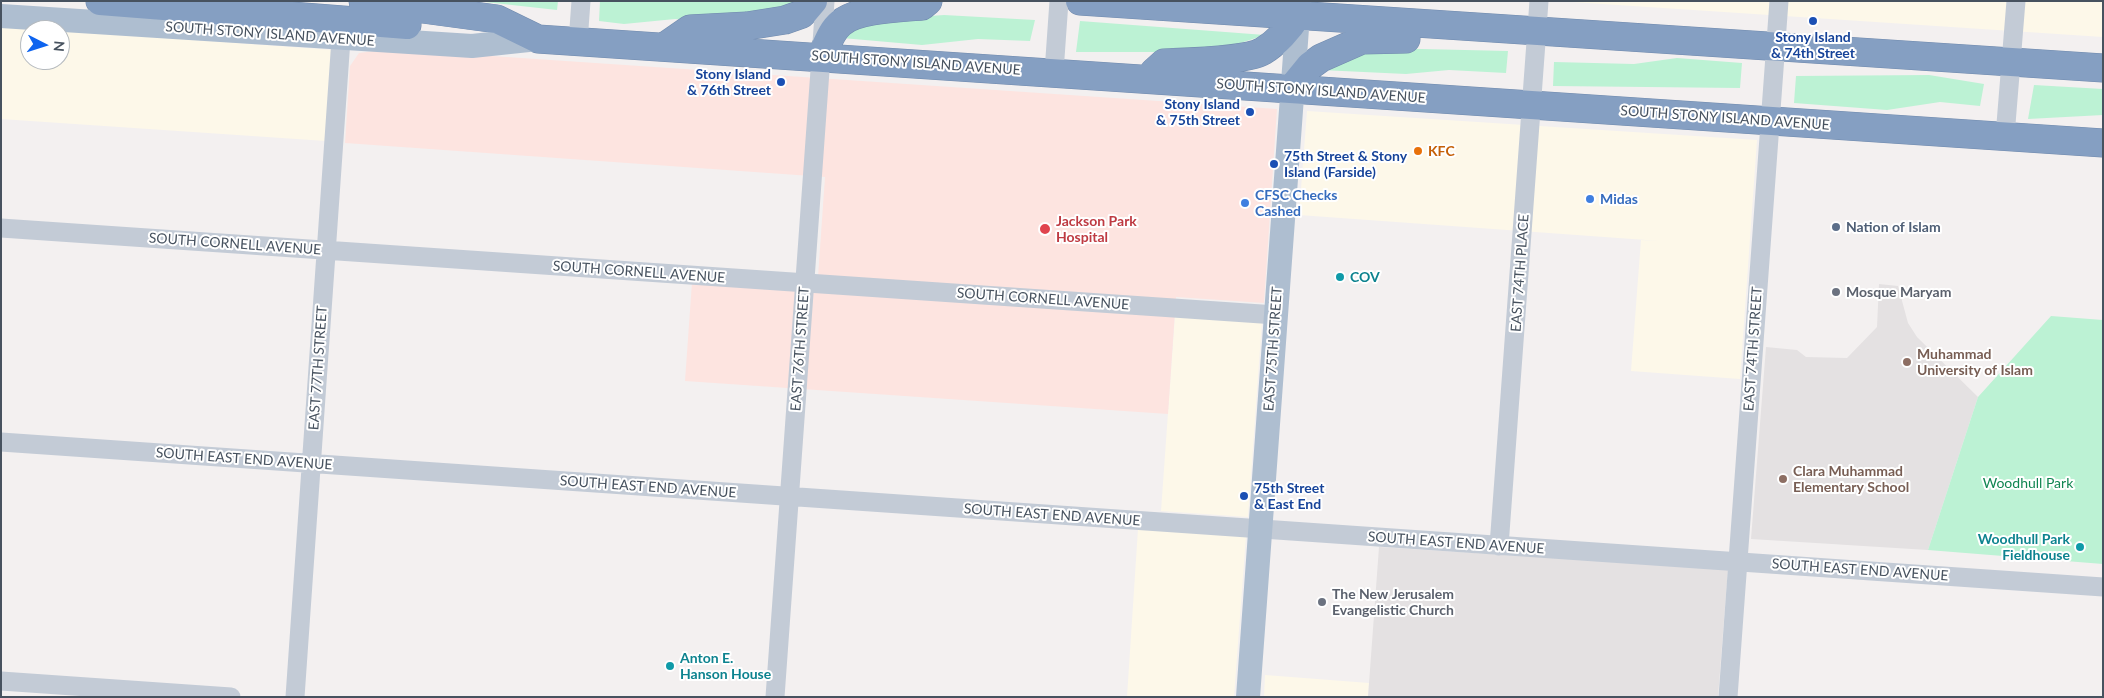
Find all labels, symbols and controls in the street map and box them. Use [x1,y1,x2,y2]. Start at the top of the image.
marker: Stony Island & 74th Street [1807,15,1819,27]
street label: SOUTH STONY ISLAND AVENUE [165,18,375,50]
north arrow [20,20,70,70]
place label: Stony Island & 74th Street [1771,29,1855,62]
text: N [51,40,68,52]
street label: SOUTH STONY ISLAND AVENUE [811,47,1021,79]
place label: Stony Island & 76th Street [687,66,771,98]
street label: SOUTH STONY ISLAND AVENUE [1216,75,1426,107]
marker: Stony Island & 76th Street [775,76,787,88]
place label: Stony Island & 75th Street [1156,96,1240,128]
street label: SOUTH STONY ISLAND AVENUE [1620,102,1830,134]
marker: Stony Island & 75th Street [1244,106,1256,118]
place label: KFC [1428,143,1455,159]
marker: KFC [1412,145,1424,157]
place label: 75th Street & Stony Island (Farside) [1284,148,1407,180]
marker: 75th Street & Stony Island (Farside) [1268,158,1280,170]
place label: CFSC Checks Cashed [1255,187,1337,220]
place label: Midas [1600,191,1638,207]
marker: Midas [1584,193,1596,205]
marker: CFSC Checks Cashed [1239,197,1251,209]
place label: Jackson Park Hospital [1056,213,1137,246]
street label: EAST 74TH PLACE [1508,214,1532,332]
place label: Nation of Islam [1846,219,1941,235]
marker: Nation of Islam [1830,221,1842,233]
marker: Jackson Park Hospital [1038,222,1052,236]
street label: SOUTH CORNELL AVENUE [148,230,322,258]
street label: SOUTH CORNELL AVENUE [552,258,726,286]
place label: COV [1350,269,1380,285]
marker: COV [1334,271,1346,283]
place label: Mosque Maryam [1846,284,1951,300]
street label: SOUTH CORNELL AVENUE [956,285,1130,313]
street label: EAST 76TH STREET [787,286,813,412]
street label: EAST 75TH STREET [1260,286,1286,412]
street label: EAST 74TH STREET [1740,286,1766,412]
marker: Mosque Maryam [1830,286,1842,298]
street label: EAST 77TH STREET [305,305,331,431]
place label: Muhammad University of Islam [1917,346,2033,378]
marker: Muhammad University of Islam [1901,356,1913,368]
street label: SOUTH EAST END AVENUE [155,444,333,474]
place label: Clara Muhammad Elementary School [1793,463,1909,496]
street label: SOUTH EAST END AVENUE [559,472,737,502]
marker: Clara Muhammad Elementary School [1777,473,1789,485]
park label: Woodhull Park [1983,475,2073,491]
place label: 75th Street & East End [1254,480,1324,512]
marker: 75th Street & East End [1238,490,1250,502]
street label: SOUTH EAST END AVENUE [963,500,1141,530]
street label: SOUTH EAST END AVENUE [1367,528,1545,558]
place label: Woodhull Park Fieldhouse [1978,531,2070,564]
marker: Woodhull Park Fieldhouse [2074,541,2086,553]
street label: SOUTH EAST END AVENUE [1771,555,1949,585]
place label: The New Jerusalem Evangelistic Church [1332,586,1454,618]
marker: The New Jerusalem Evangelistic Church [1316,596,1328,608]
place label: Anton E. Hanson House [680,650,771,682]
marker: Anton E. Hanson House [664,660,676,672]

